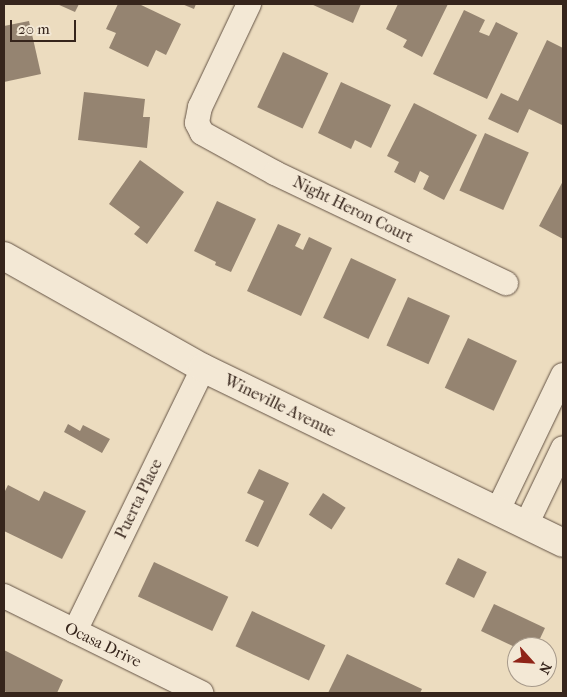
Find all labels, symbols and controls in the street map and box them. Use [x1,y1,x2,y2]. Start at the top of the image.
scale bar [12,10,79,42]
text: 20 m [18,20,50,38]
street label: Night Heron Court [290,173,416,247]
street label: Wineville Avenue [221,371,339,441]
street label: Puerta Place [111,456,167,542]
street label: Ocasa Drive [62,618,144,672]
north arrow [507,637,557,687]
text: N [535,660,555,677]

